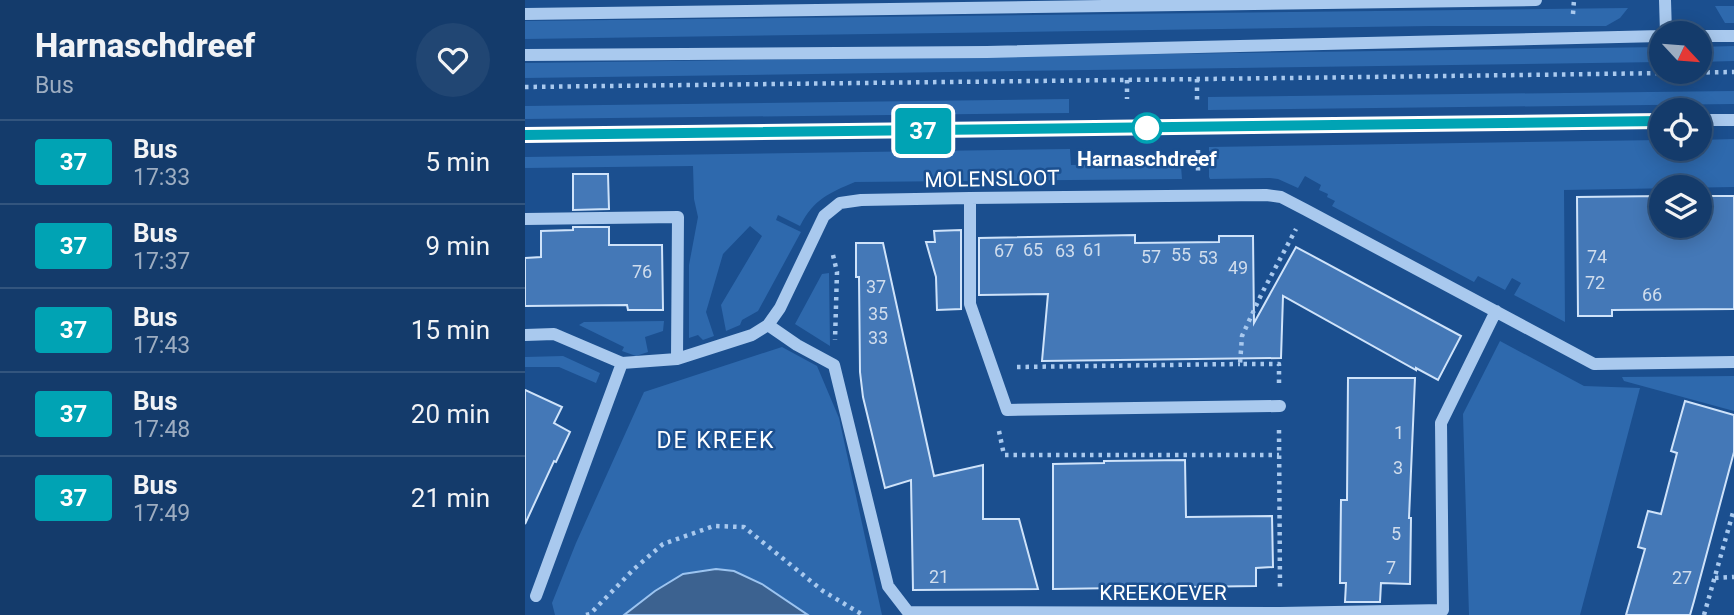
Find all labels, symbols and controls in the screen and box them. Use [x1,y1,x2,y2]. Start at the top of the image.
north arrow [1649,21,1711,84]
map controls [1649,21,1712,238]
button: heart [416,23,490,97]
text: Harnaschdreef [35,26,255,65]
text: Bus [35,72,74,99]
button: locate [1649,98,1712,161]
line badge: 37 [891,108,955,154]
marker: Harnaschdreef [1132,113,1162,143]
text: 37 [909,117,937,145]
text: Bus [133,134,178,164]
text: 5 min [425,147,490,177]
place label: Harnaschdreef [1077,147,1217,171]
text: 37 [60,148,87,176]
text: 17:33 [133,164,190,191]
street label: MOLENSLOOT [924,166,1060,192]
button: layers [1649,175,1712,238]
text: Bus [133,218,178,248]
text: 9 min [425,231,490,261]
text: 37 [60,232,87,260]
house number: 65 [1023,239,1043,260]
house number: 61 [1083,239,1103,260]
house number: 67 [994,240,1014,261]
house number: 63 [1055,240,1075,261]
house number: 55 [1171,244,1191,265]
house number: 57 [1141,246,1161,267]
house number: 74 [1587,246,1607,267]
house number: 53 [1198,247,1218,268]
text: 17:37 [133,248,190,275]
house number: 49 [1228,257,1248,278]
house number: 76 [632,261,652,282]
house number: 72 [1585,272,1605,293]
house number: 37 [866,276,886,297]
house number: 66 [1642,284,1662,305]
text: Bus [133,302,178,332]
house number: 35 [868,303,888,324]
text: 15 min [411,315,490,345]
text: 37 [60,316,87,344]
house number: 33 [868,327,888,348]
text: 17:43 [133,332,190,359]
text: Bus [133,386,178,416]
text: 20 min [411,399,490,429]
text: 37 [60,400,87,428]
text: 17:48 [133,416,190,443]
house number: 1 [1394,422,1404,443]
district label: DE KREEK [656,427,776,454]
house number: 3 [1393,457,1403,478]
text: Bus [133,470,178,500]
text: 21 min [411,483,490,513]
text: 37 [60,484,87,512]
text: 17:49 [133,500,190,527]
house number: 5 [1391,523,1401,544]
house number: 7 [1386,557,1396,578]
house number: 21 [929,566,949,587]
house number: 27 [1672,567,1692,588]
street label: KREEKOEVER [1099,581,1227,605]

